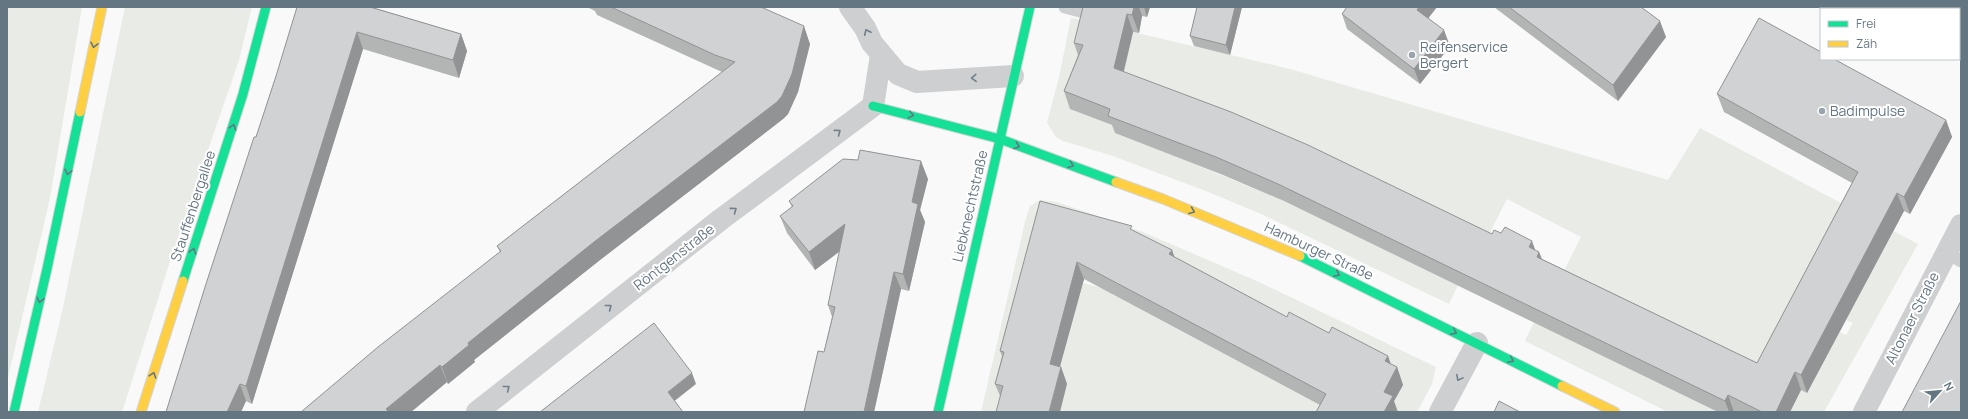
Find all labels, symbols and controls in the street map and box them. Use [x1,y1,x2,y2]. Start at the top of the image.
legend [1820,8,1960,60]
text: Frei [1856,15,1876,32]
one-way arrow [864,29,872,37]
text: Zäh [1856,35,1877,52]
place label: Reifenservice Bergert [1420,37,1508,72]
one-way arrow [91,42,99,48]
marker: Reifenservice Bergert [1407,50,1417,60]
one-way arrow [971,74,977,83]
place label: Badimpulse [1830,101,1905,120]
marker: Badimpulse [1817,106,1827,116]
one-way arrow [907,110,914,119]
one-way arrow [228,124,237,131]
one-way arrow [833,130,840,137]
one-way arrow [1014,141,1021,149]
street label: Stauffenbergallee [166,148,219,264]
street label: Liebknechtstraße [947,148,992,264]
one-way arrow [1067,161,1074,169]
one-way arrow [64,169,72,176]
one-way arrow [1189,207,1196,215]
one-way arrow [729,208,736,215]
street label: Hamburger Straße [1262,217,1377,284]
street label: Röntgenstraße [629,219,718,294]
one-way arrow [188,248,197,255]
street label: Altonaer Straße [1880,268,1943,367]
one-way arrow [1333,269,1341,277]
one-way arrow [37,296,45,303]
one-way arrow [605,305,612,312]
one-way arrow [1450,327,1457,335]
one-way arrow [1507,355,1515,363]
north arrow [1920,371,1960,411]
one-way arrow [149,372,157,379]
one-way arrow [1456,373,1463,381]
text: N [1941,379,1958,393]
one-way arrow [503,386,510,393]

